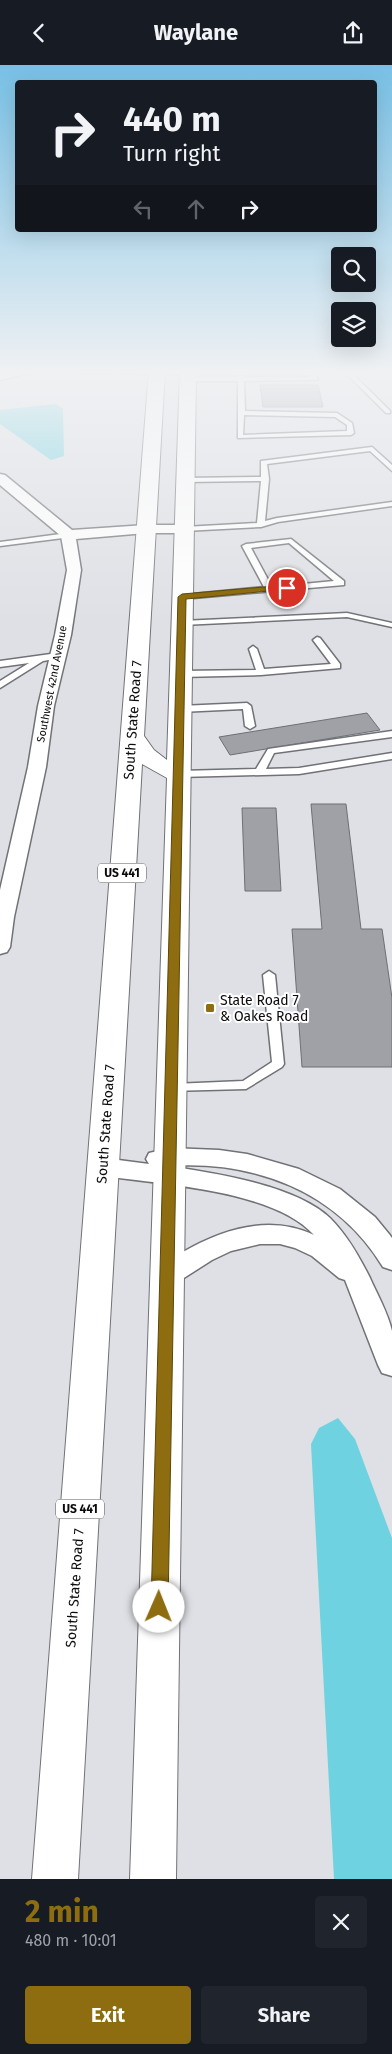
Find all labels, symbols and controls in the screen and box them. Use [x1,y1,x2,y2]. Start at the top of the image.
icon: back [25,19,53,47]
text: Waylane [154,19,238,46]
icon: share [339,19,367,47]
text: 440 m [123,98,221,140]
icon: right [40,100,105,165]
text: Turn right [123,140,220,167]
icon: left [129,195,157,223]
icon: ahead [182,195,210,223]
icon: right [235,195,263,223]
map controls [331,247,376,347]
button: search [331,247,376,292]
button: layers [331,302,376,347]
pin [266,567,308,609]
icon: arrive [273,574,301,602]
street label: Southwest 42nd Avenue [34,625,70,743]
street label: South State Road 7 [120,660,146,780]
road number: US 441 [98,863,146,883]
place label: State Road 7 & Oakes Road [220,992,308,1025]
marker: State Road 7 & Oakes Road [204,1002,216,1014]
street label: South State Road 7 [93,1064,119,1184]
road number: US 441 [56,1500,104,1519]
street label: South State Road 7 [62,1528,88,1648]
position arrow [132,1580,184,1632]
text: 2 min [25,1894,99,1930]
button: close [315,1896,367,1948]
text: 480 m · 10:01 [25,1931,117,1950]
button: Exit [25,1986,191,2044]
button: Share [201,1986,367,2044]

